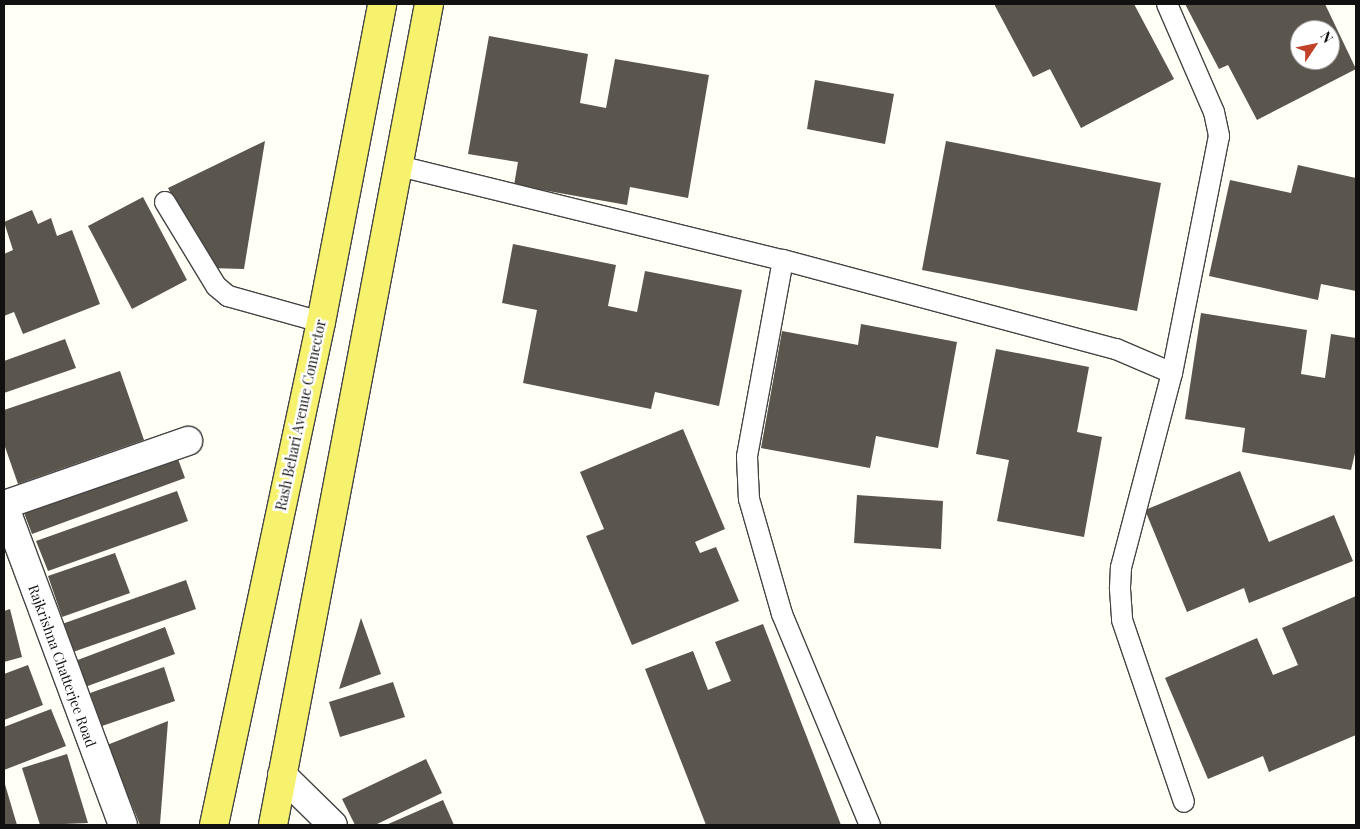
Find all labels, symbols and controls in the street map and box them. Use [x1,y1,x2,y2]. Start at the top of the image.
north arrow [1290,20,1340,70]
text: N [1316,27,1338,46]
street label: Rash Behari Avenue Connector [272,318,330,512]
street label: Rajkrishna Chatterjee Road [25,582,99,750]

